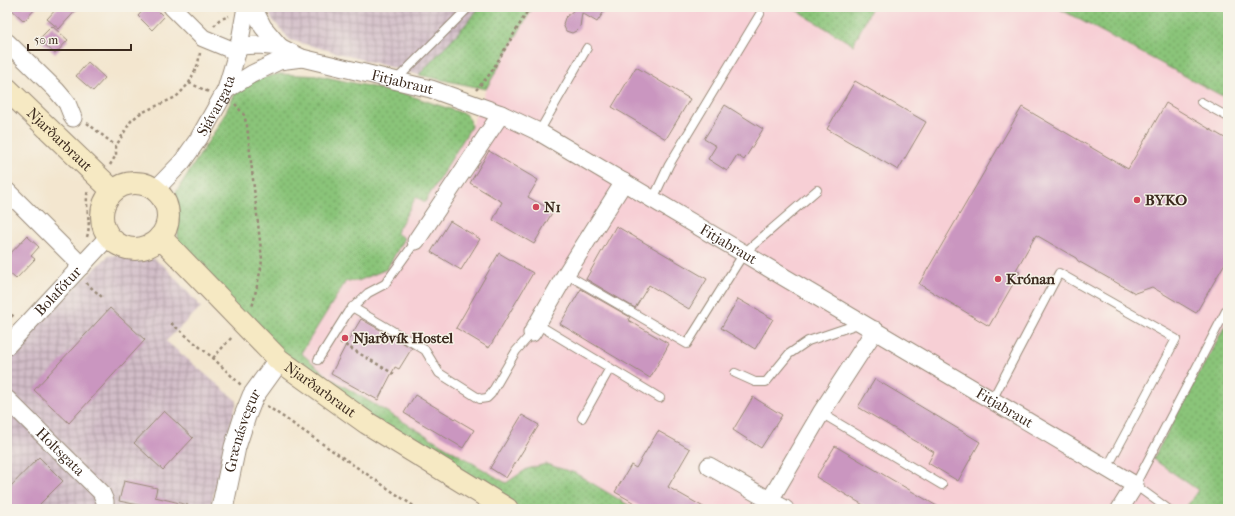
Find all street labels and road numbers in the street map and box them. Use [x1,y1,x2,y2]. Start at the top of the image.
street label: Fitjabraut [370,66,436,98]
street label: Sjávargata [193,72,239,139]
street label: Njarðarbraut [23,104,97,176]
street label: Fitjabraut [697,220,761,268]
street label: Bolafótur [31,262,86,319]
street label: Njarðarbraut [281,358,360,422]
street label: Fitjabraut [973,384,1037,432]
street label: Grænásvegur [221,385,265,474]
street label: Holtsgata [32,424,89,480]

